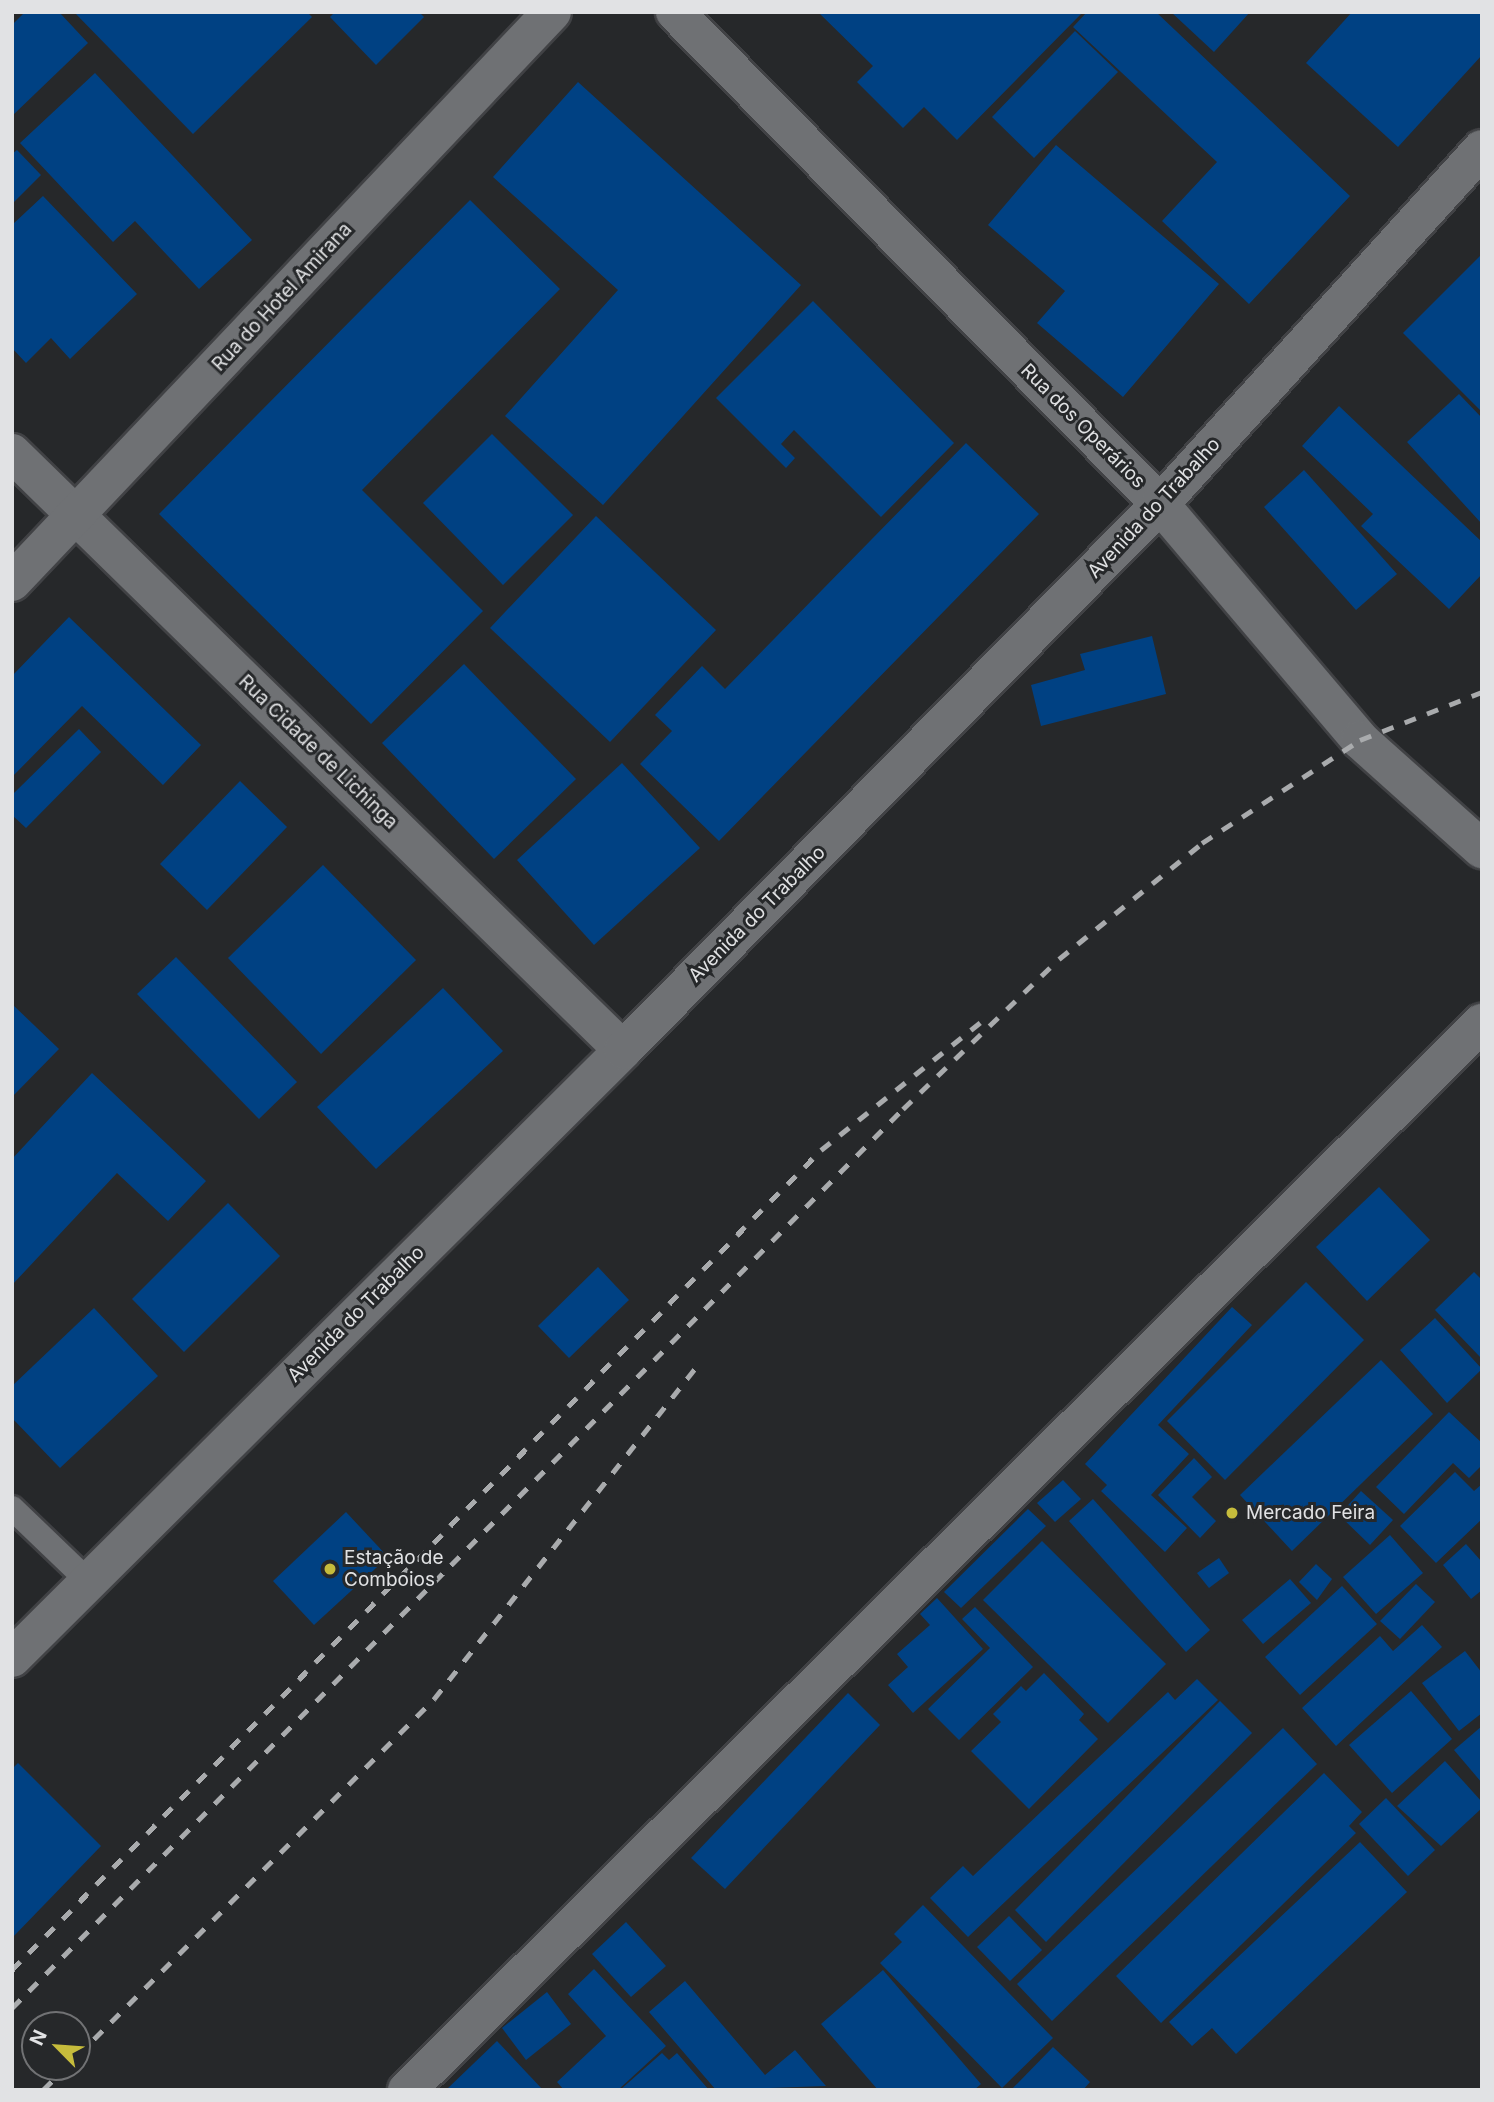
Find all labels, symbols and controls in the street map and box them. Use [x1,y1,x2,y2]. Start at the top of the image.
street label: Rua do Hotel Amirana [207,218,357,376]
street label: Rua dos Operários [1016,359,1150,493]
street label: Avenida do Trabalho [1083,433,1225,583]
street label: Rua Cidade de Lichinga [234,670,402,834]
street label: Avenida do Trabalho [684,841,830,987]
street label: Avenida do Trabalho [283,1241,429,1387]
place label: Mercado Feira [1246,1502,1375,1524]
marker: Mercado Feira [1224,1505,1240,1521]
place label: Estação de Comboios [344,1547,444,1591]
marker: Estação de Comboios [322,1561,338,1577]
north arrow [21,2011,91,2081]
text: N [25,2026,52,2049]

